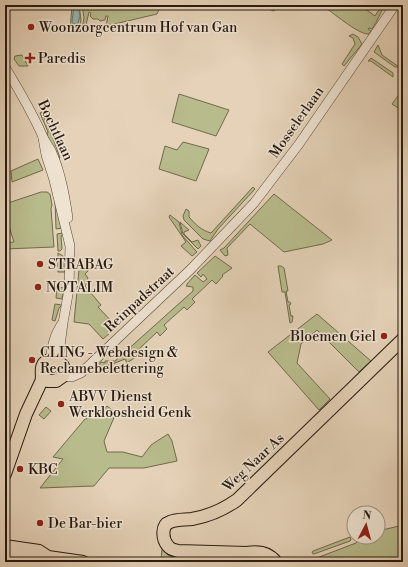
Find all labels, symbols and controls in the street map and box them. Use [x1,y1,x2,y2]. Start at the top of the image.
place label: Woonzorgcentrum Hof van Gan [38,19,238,37]
marker: Woonzorgcentrum Hof van Gan [26,22,36,32]
place label: Paredis [38,50,86,68]
marker: Paredis [25,53,35,63]
street label: Mosselerlaan [266,83,328,162]
street label: Bochtlaan [33,96,77,164]
place label: STRABAG [48,256,114,274]
marker: STRABAG [35,259,45,269]
street label: Reinpadstraat [101,263,178,337]
place label: NOTALIM [46,279,114,297]
marker: NOTALIM [33,282,43,292]
place label: Bloemen Giel [289,328,376,346]
marker: Bloemen Giel [379,331,389,341]
place label: CLING - Webdesign & Reclamebelettering [40,344,179,378]
marker: CLING - Webdesign & Reclamebelettering [27,355,37,365]
place label: ABVV Dienst Werkloosheid Genk [68,388,192,422]
marker: ABVV Dienst Werkloosheid Genk [56,399,66,409]
street label: Weg Naar As [218,430,288,497]
place label: KBC [28,461,58,479]
marker: KBC [15,464,25,474]
north arrow [346,505,386,545]
text: N [362,509,372,523]
place label: De Bar-bier [48,515,122,533]
marker: De Bar-bier [35,518,45,528]

